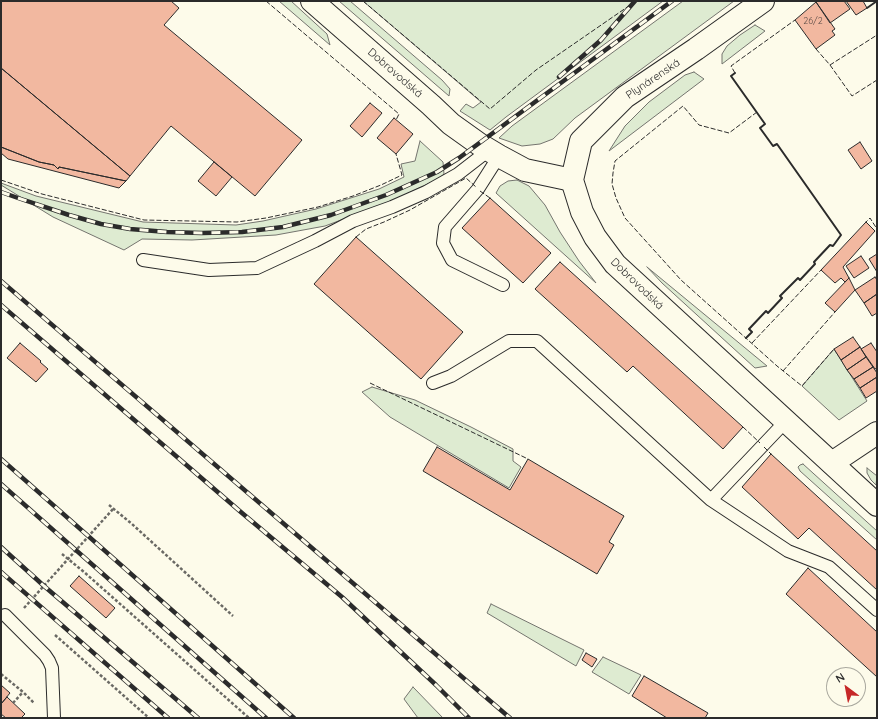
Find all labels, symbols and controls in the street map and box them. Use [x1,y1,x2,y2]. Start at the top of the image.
house number: 26/2 [803,16,823,26]
street label: Dobrovodská [365,46,425,100]
street label: Plynárenská [623,56,683,102]
street label: Dobrovodská [608,255,666,313]
north arrow [826,667,866,707]
text: N [833,670,847,686]

